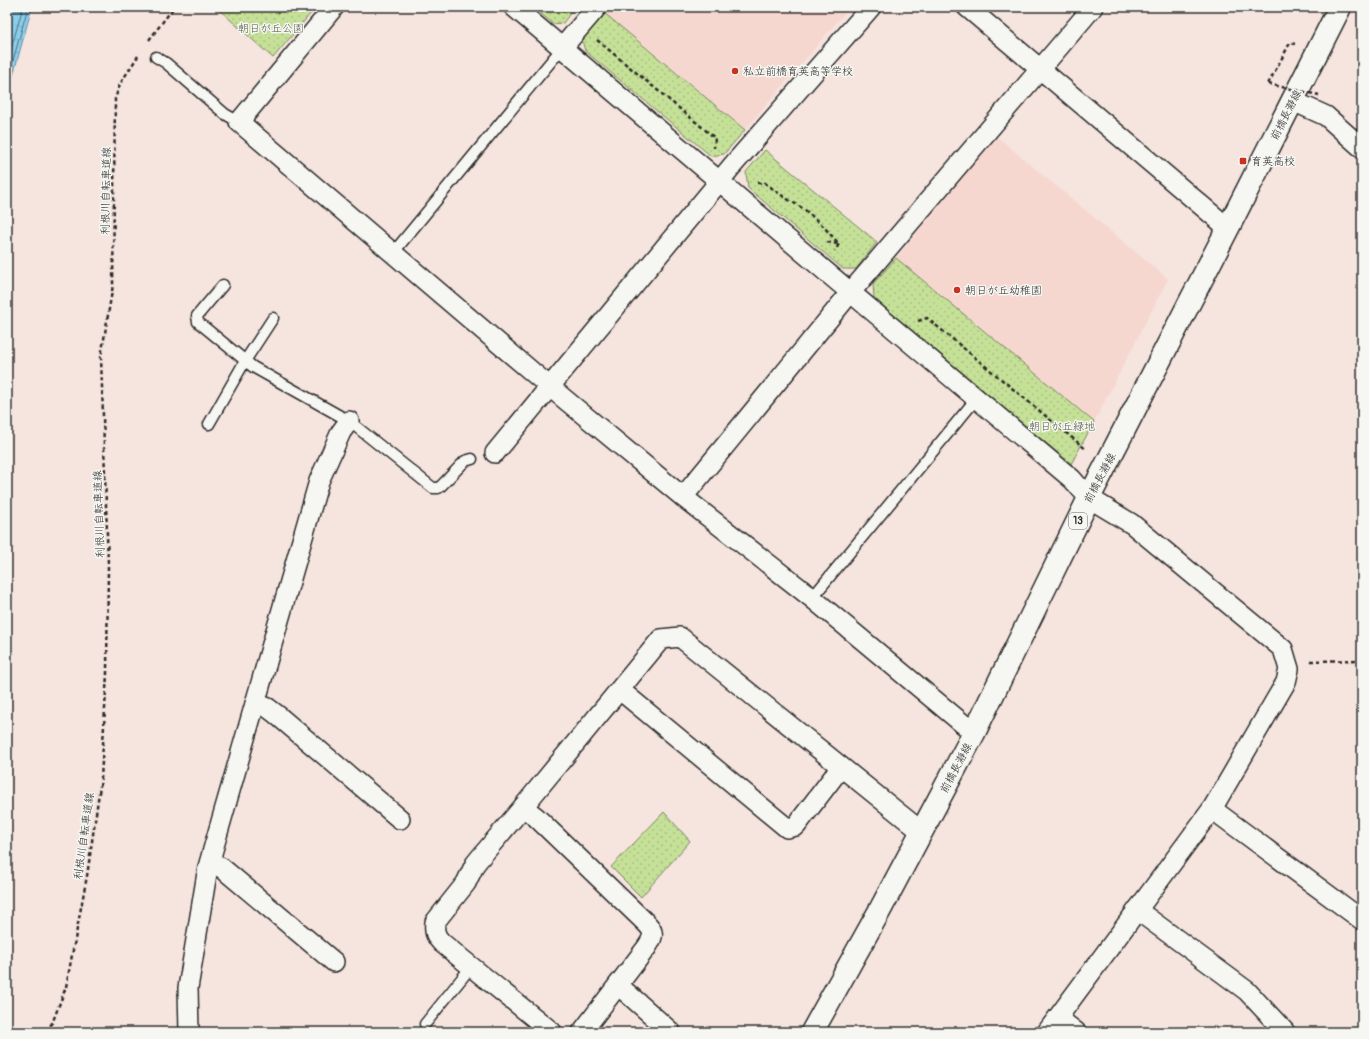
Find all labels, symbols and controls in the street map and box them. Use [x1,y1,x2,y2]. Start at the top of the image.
park label: 朝日が丘公園 [238,22,304,35]
place label: 私立前橋育英高等学校 [743,65,853,78]
marker: 私立前橋育英高等学校 [730,66,740,76]
street label: 前橋長瀞線 [1268,88,1304,142]
street label: 利根川自転車道線 [99,147,113,235]
place label: 育英高校 [1251,155,1295,168]
marker: 育英高校 [1238,156,1248,166]
place label: 朝日が丘幼稚園 [965,284,1042,297]
marker: 朝日が丘幼稚園 [952,285,962,295]
park label: 朝日が丘緑地 [1029,420,1095,433]
street label: 前橋長瀞線 [1081,451,1119,505]
street label: 利根川自転車道線 [91,470,107,558]
road number: 13 [1069,513,1087,529]
street label: 前橋長瀞線 [937,741,975,795]
street label: 利根川自転車道線 [71,792,97,880]

